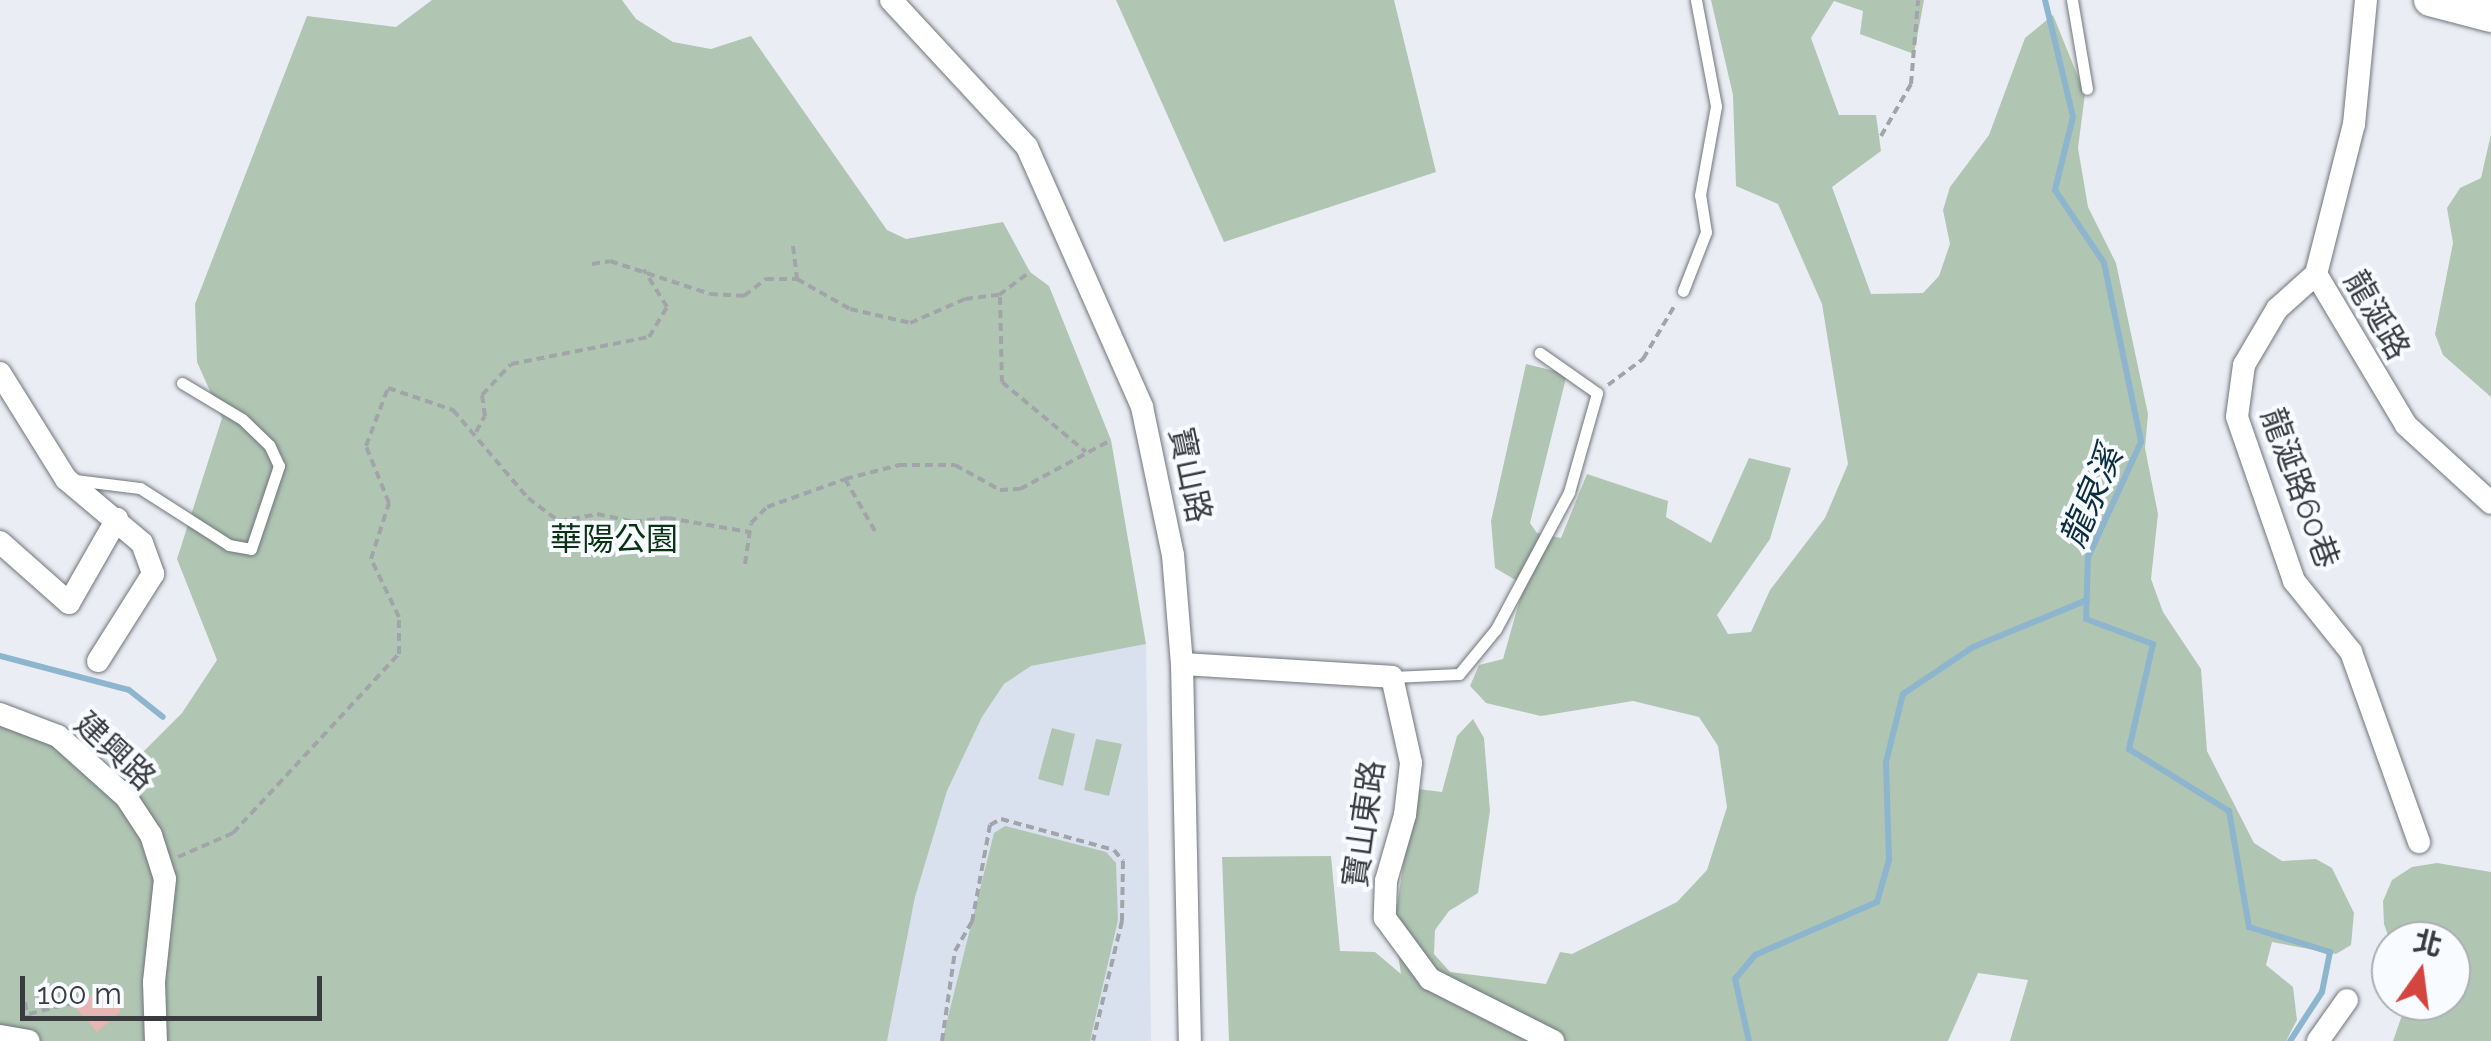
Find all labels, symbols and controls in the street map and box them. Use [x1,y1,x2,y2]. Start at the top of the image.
street label: 龍涎路 [2336,264,2418,366]
street label: 龍涎路60巷 [2253,403,2347,573]
street label: 寶山路 [1161,424,1219,526]
water label: 龍泉溪 [2051,440,2131,554]
park label: 華陽公園 [550,520,678,558]
street label: 建興路 [67,704,163,798]
street label: 寶山東路 [1336,758,1392,890]
north arrow [2371,921,2471,1021]
text: 北 [2410,924,2445,963]
scale bar [25,956,328,1018]
text: 100 m [37,976,122,1011]

